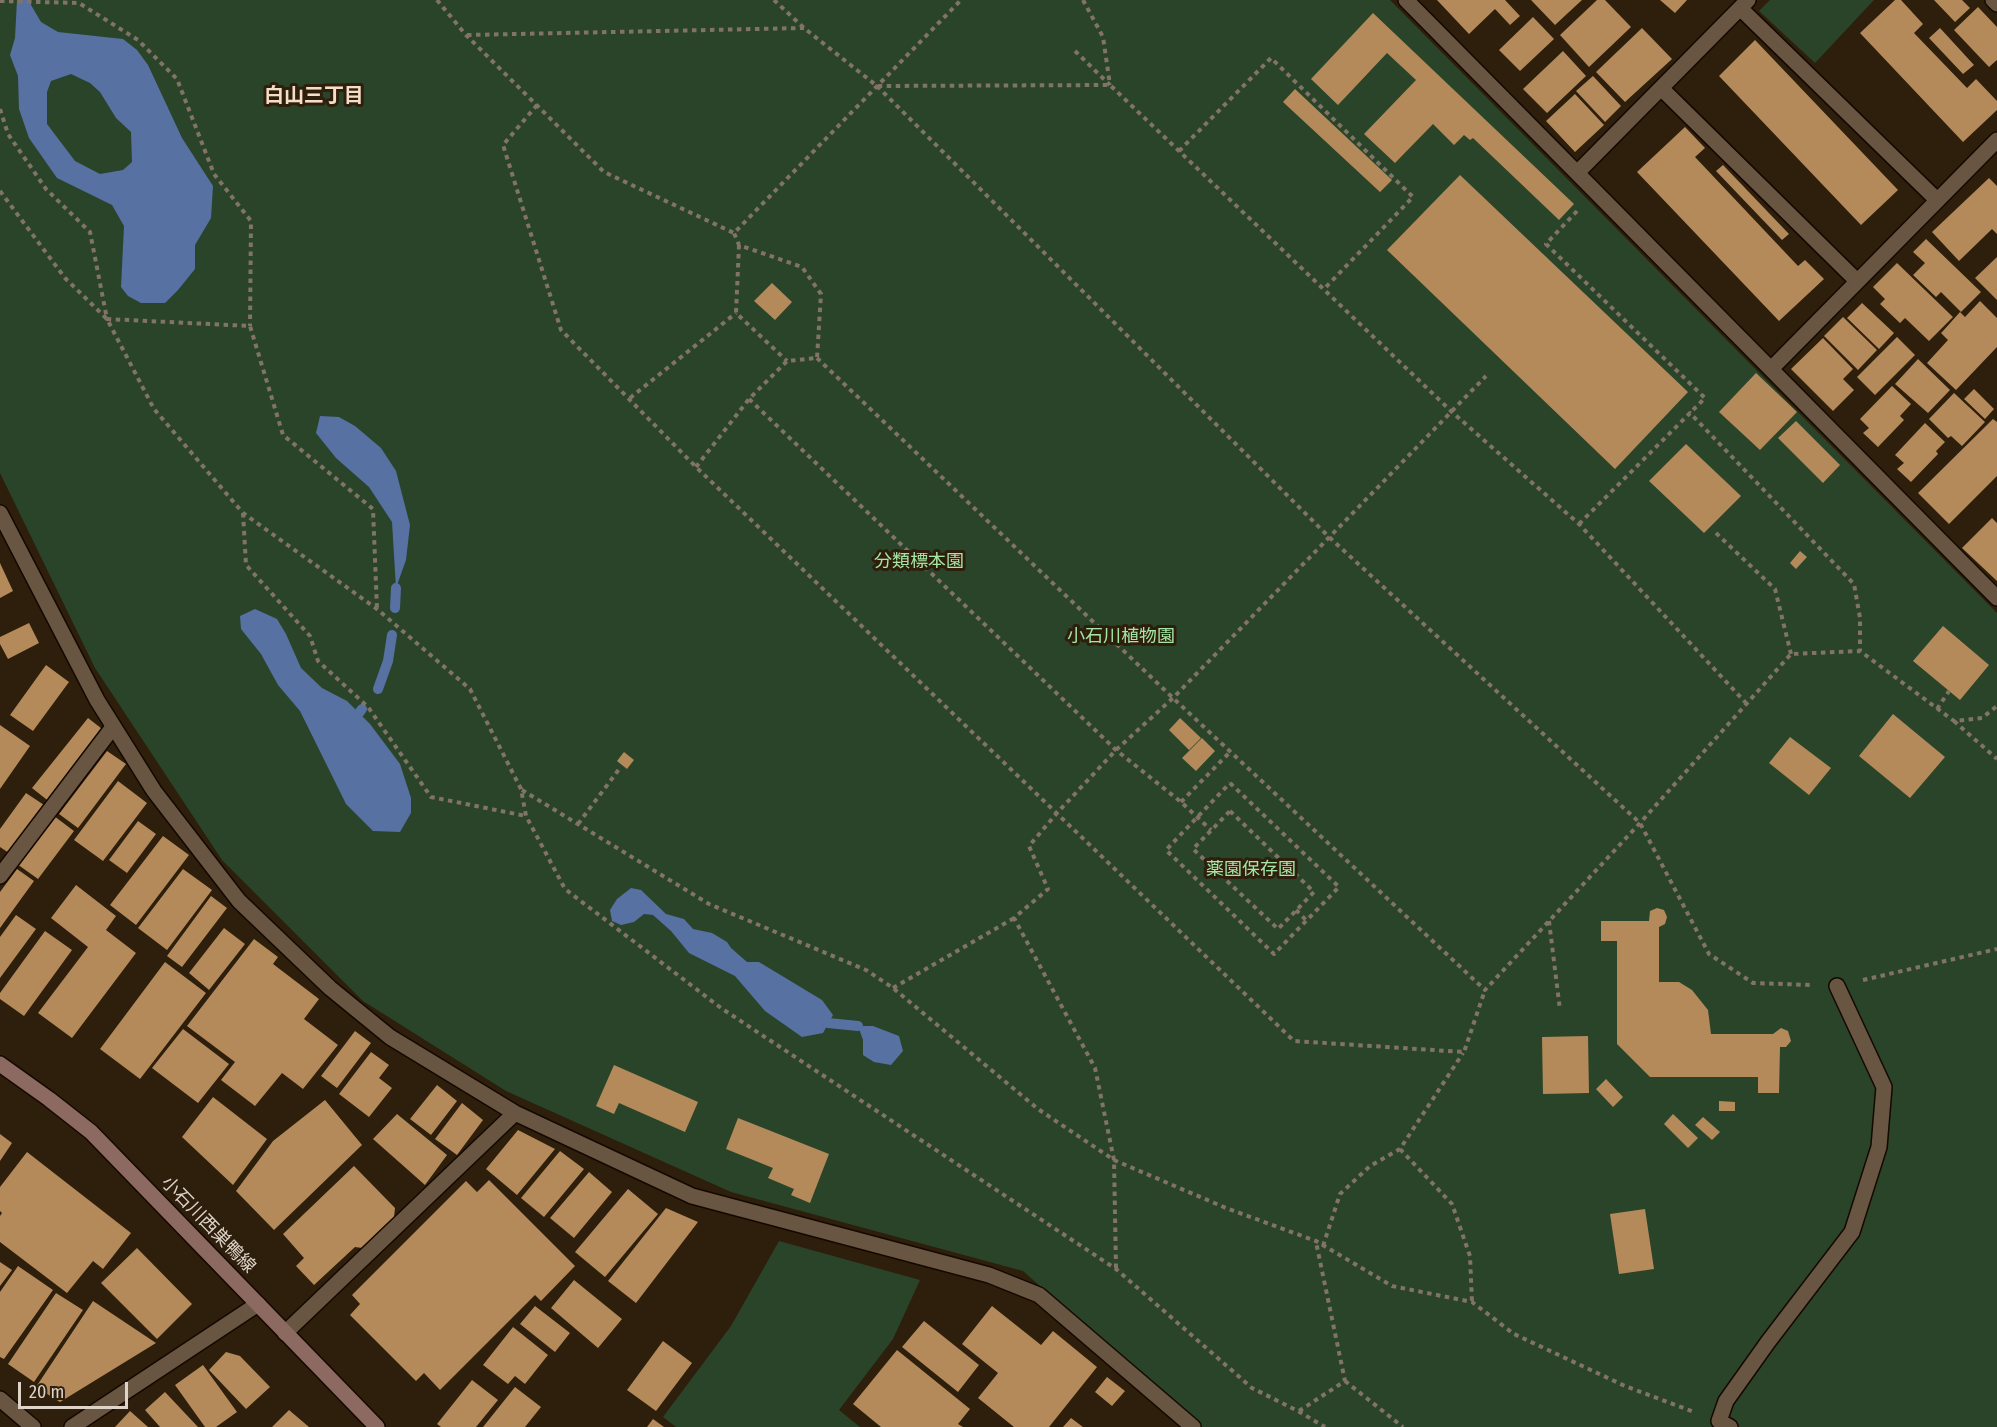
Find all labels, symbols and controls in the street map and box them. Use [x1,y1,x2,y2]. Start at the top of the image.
district label: 白山三丁目 [264,84,364,108]
park label: 分類標本園 [874,551,964,573]
park label: 小石川植物園 [1067,626,1175,648]
park label: 薬園保存園 [1206,859,1296,881]
street label: 小石川西巣鴨線 [156,1172,260,1278]
scale bar [21,1370,130,1408]
text: 20 m [29,1381,64,1403]

